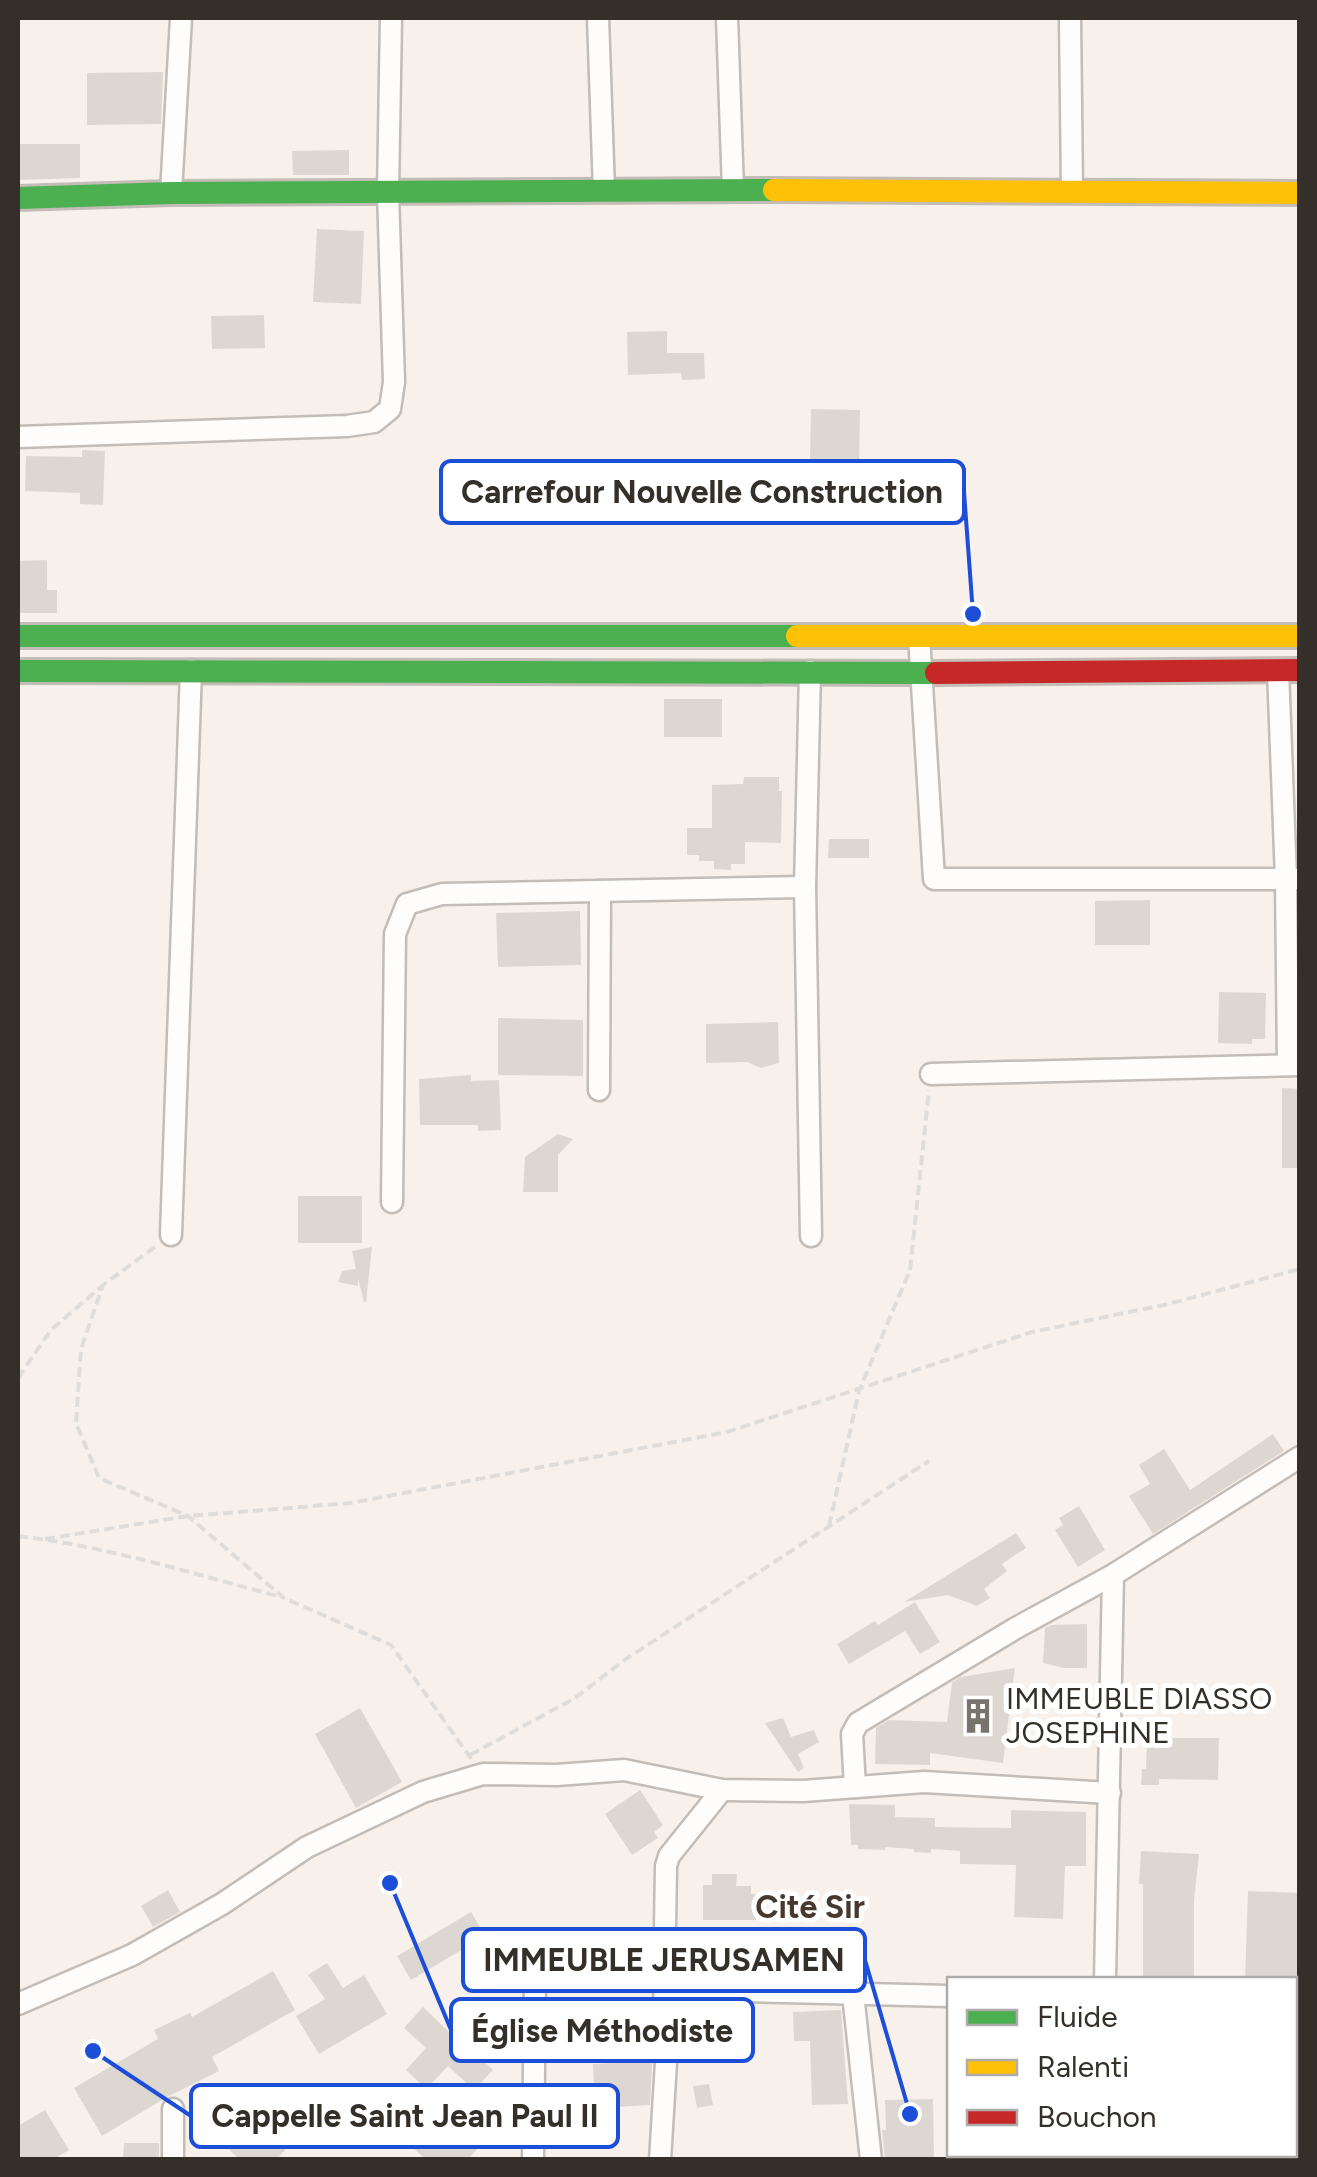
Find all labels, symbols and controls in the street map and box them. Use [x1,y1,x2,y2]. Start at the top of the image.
callout: Carrefour Nouvelle Construction [441,461,964,523]
text: Carrefour Nouvelle Construction [461,473,943,511]
place label: IMMEUBLE DIASSO JOSEPHINE [1006,1680,1272,1751]
building icon: IMMEUBLE DIASSO JOSEPHINE [959,1697,997,1735]
district label: Cité Sir [755,1888,865,1926]
callout: IMMEUBLE JERUSAMEN [463,1929,865,1991]
text: IMMEUBLE JERUSAMEN [483,1941,845,1979]
legend [947,1977,1297,2157]
text: Fluide [1037,1998,1118,2035]
callout: Église Méthodiste [451,1999,753,2061]
text: Église Méthodiste [471,2012,733,2050]
text: Ralenti [1037,2048,1129,2085]
callout: Cappelle Saint Jean Paul II [191,2085,618,2147]
text: Cappelle Saint Jean Paul II [211,2097,599,2135]
text: Bouchon [1037,2098,1157,2135]

